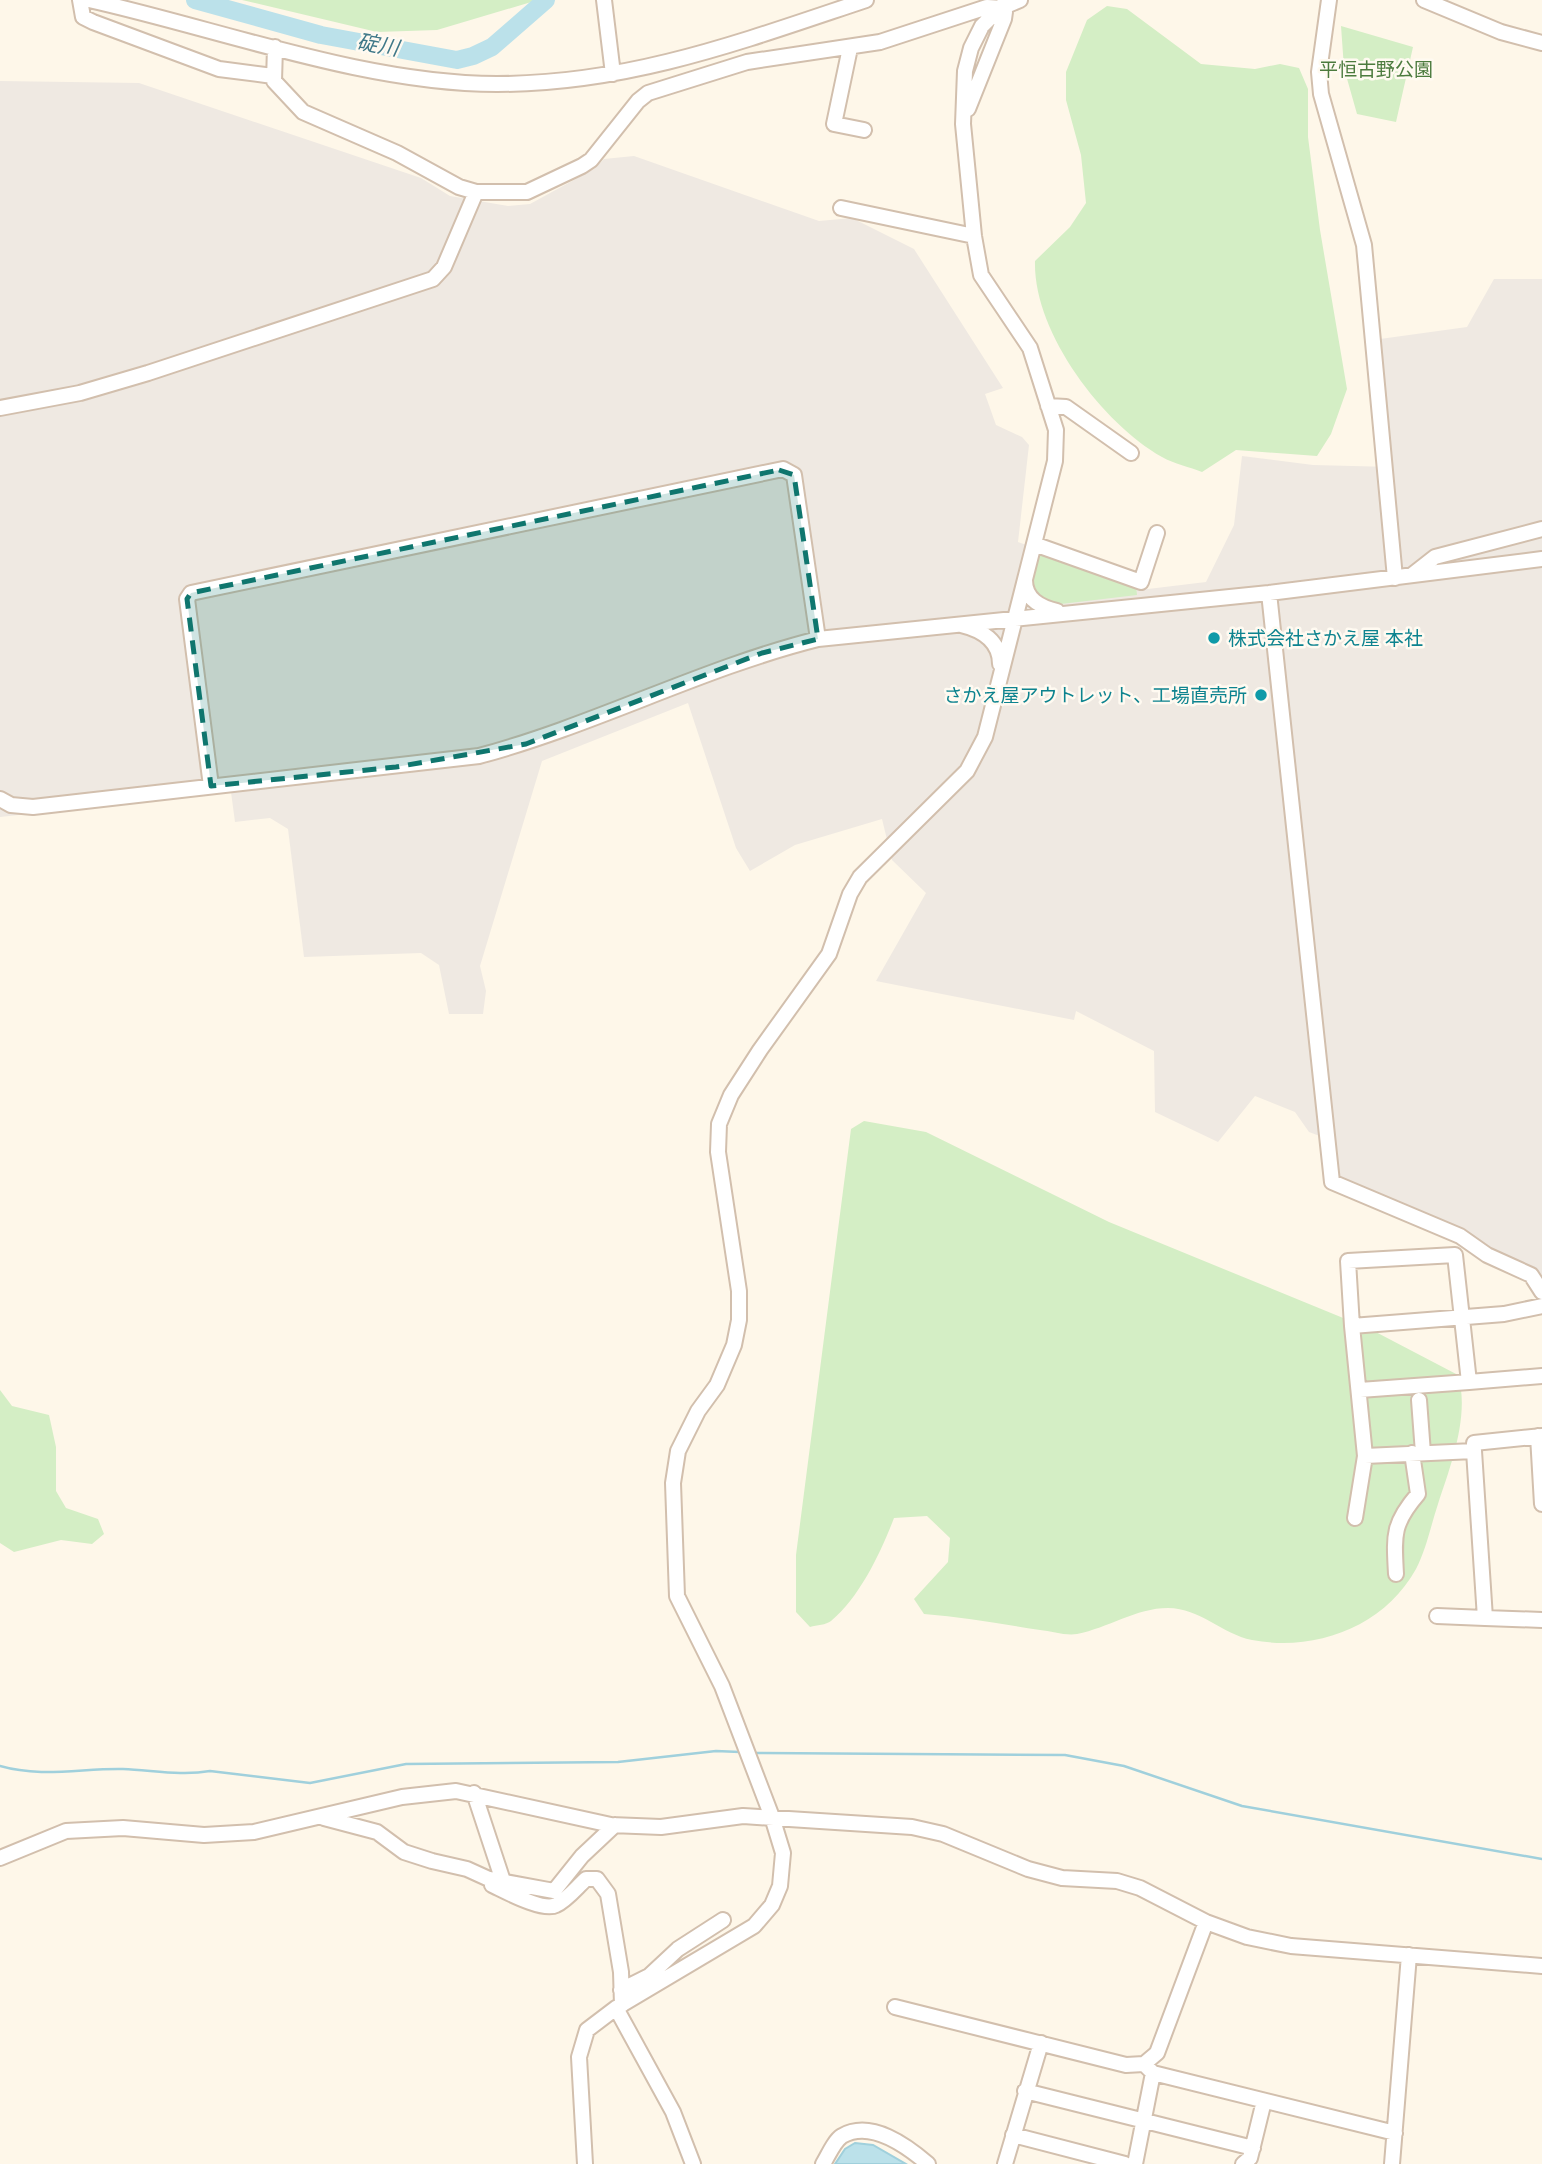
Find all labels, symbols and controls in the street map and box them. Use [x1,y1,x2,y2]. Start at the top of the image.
water label: 碇川 [355,28,403,63]
park label: 平恒古野公園 [1319,57,1433,82]
place label: 株式会社さかえ屋 本社 [1228,626,1423,651]
marker: 株式会社さかえ屋 本社 [1206,630,1222,646]
place label: さかえ屋アウトレット、工場直売所 [943,683,1247,708]
marker: さかえ屋アウトレット、工場直売所 [1253,687,1269,703]

